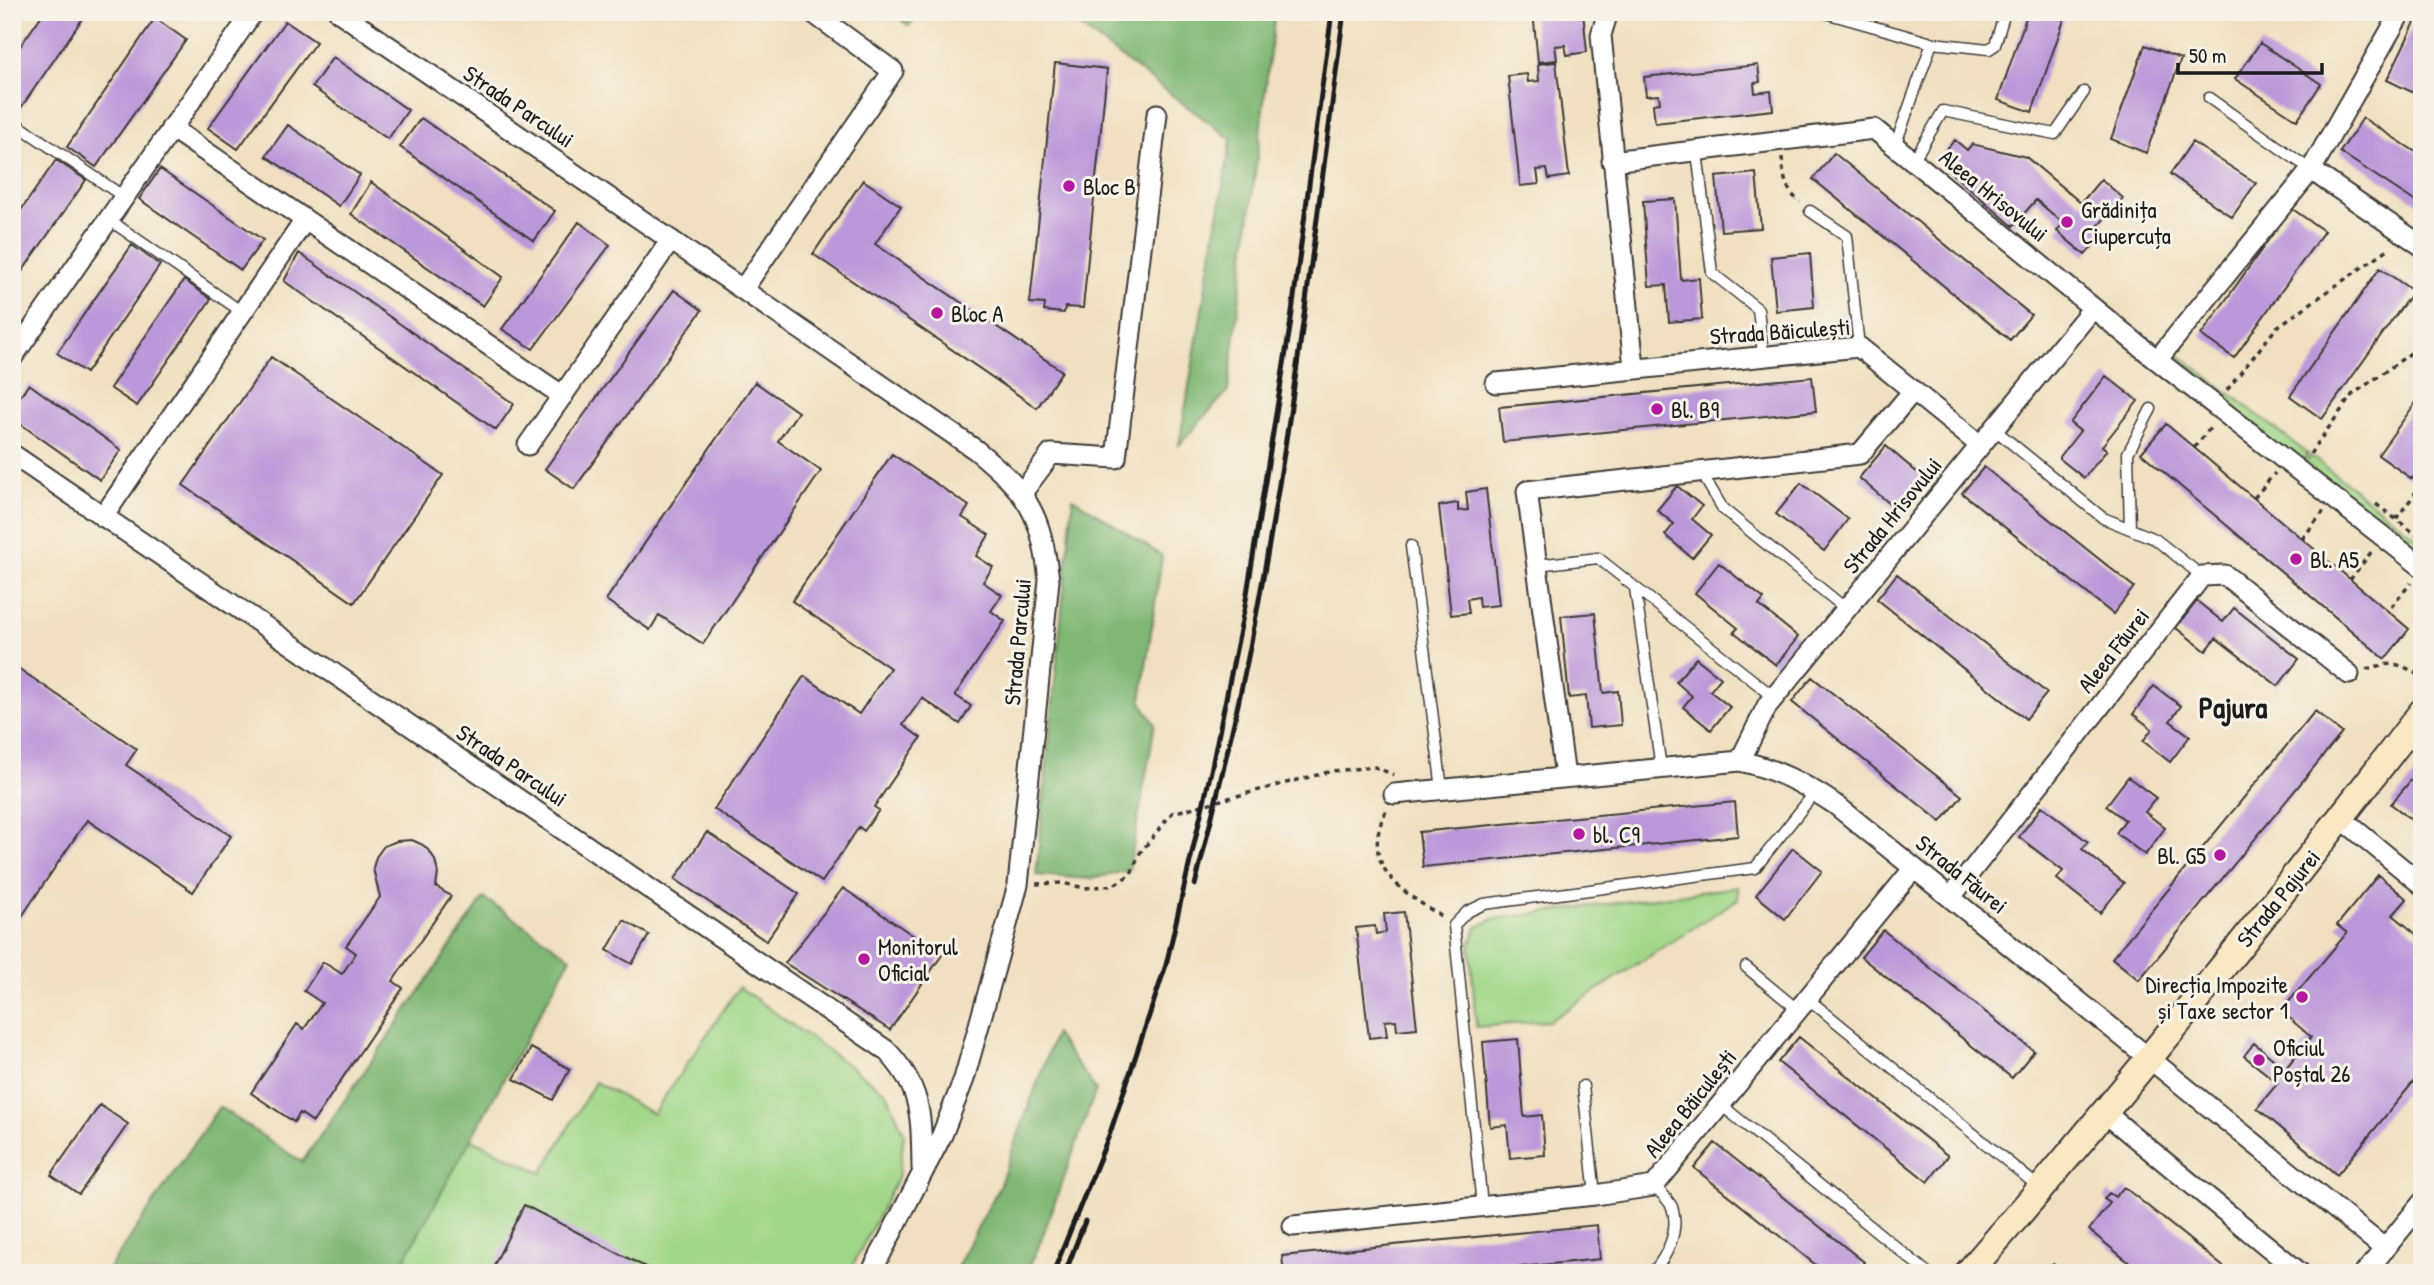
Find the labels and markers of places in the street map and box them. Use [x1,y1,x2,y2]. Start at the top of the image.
place label: Bloc B [1083,171,1136,202]
marker: Bloc B [1061,178,1077,194]
place label: Grădinița Ciupercuța [2081,194,2171,251]
marker: Grădinița Ciupercuța [2059,214,2075,230]
place label: Bloc A [951,298,1004,329]
marker: Bloc A [929,305,945,321]
place label: Bl. B9 [1671,394,1719,425]
marker: Bl. B9 [1649,401,1665,417]
place label: Bl. A5 [2310,544,2359,575]
marker: Bl. A5 [2288,551,2304,567]
place label: bl. C9 [1593,819,1640,850]
marker: bl. C9 [1571,826,1587,842]
place label: Bl. G5 [2157,840,2206,871]
marker: Bl. G5 [2212,847,2228,863]
place label: Monitorul Oficial [878,931,959,988]
marker: Monitorul Oficial [856,951,872,967]
place label: Direcția Impozite și Taxe sector 1 [2145,969,2288,1026]
marker: Direcția Impozite și Taxe sector 1 [2294,989,2310,1005]
place label: Oficiul Poștal 26 [2273,1032,2350,1089]
marker: Oficiul Poștal 26 [2251,1052,2267,1068]

